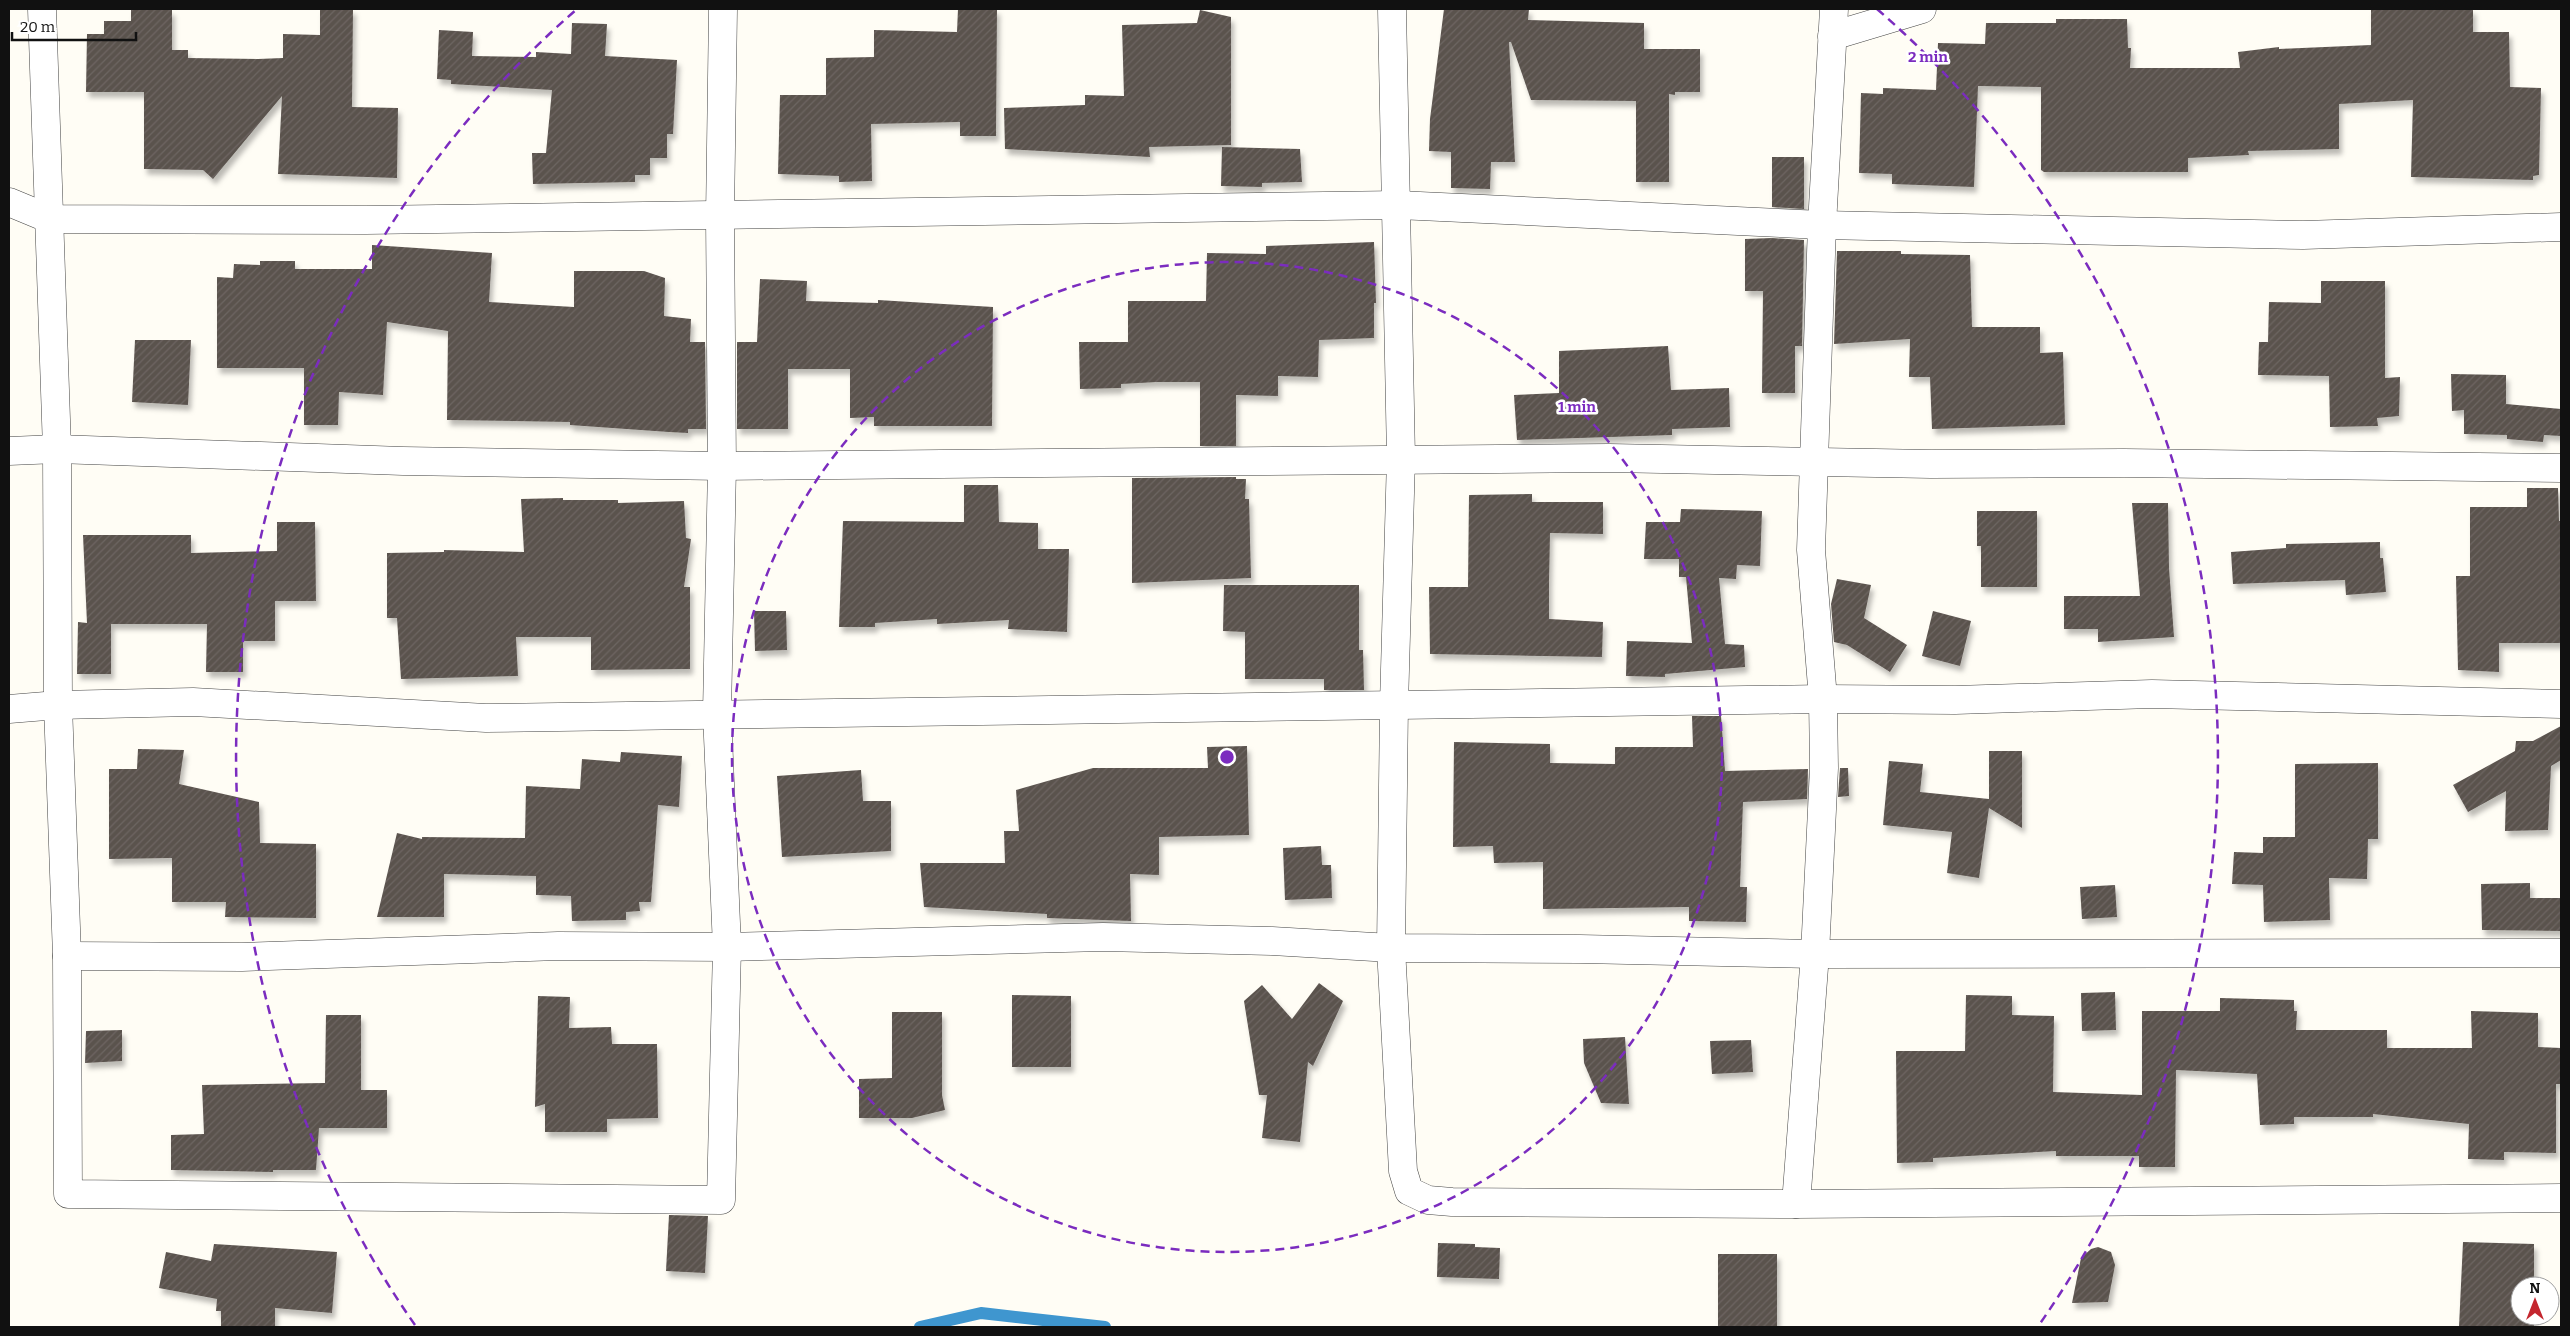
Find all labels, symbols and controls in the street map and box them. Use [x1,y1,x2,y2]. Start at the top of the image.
scale bar [12,10,136,42]
text: 20 m [20,18,56,36]
text: 2 min [1908,48,1948,66]
text: 1 min [1558,398,1596,416]
centre of rings [1218,748,1236,766]
north arrow [2510,1276,2560,1326]
text: N [2530,1280,2541,1297]

